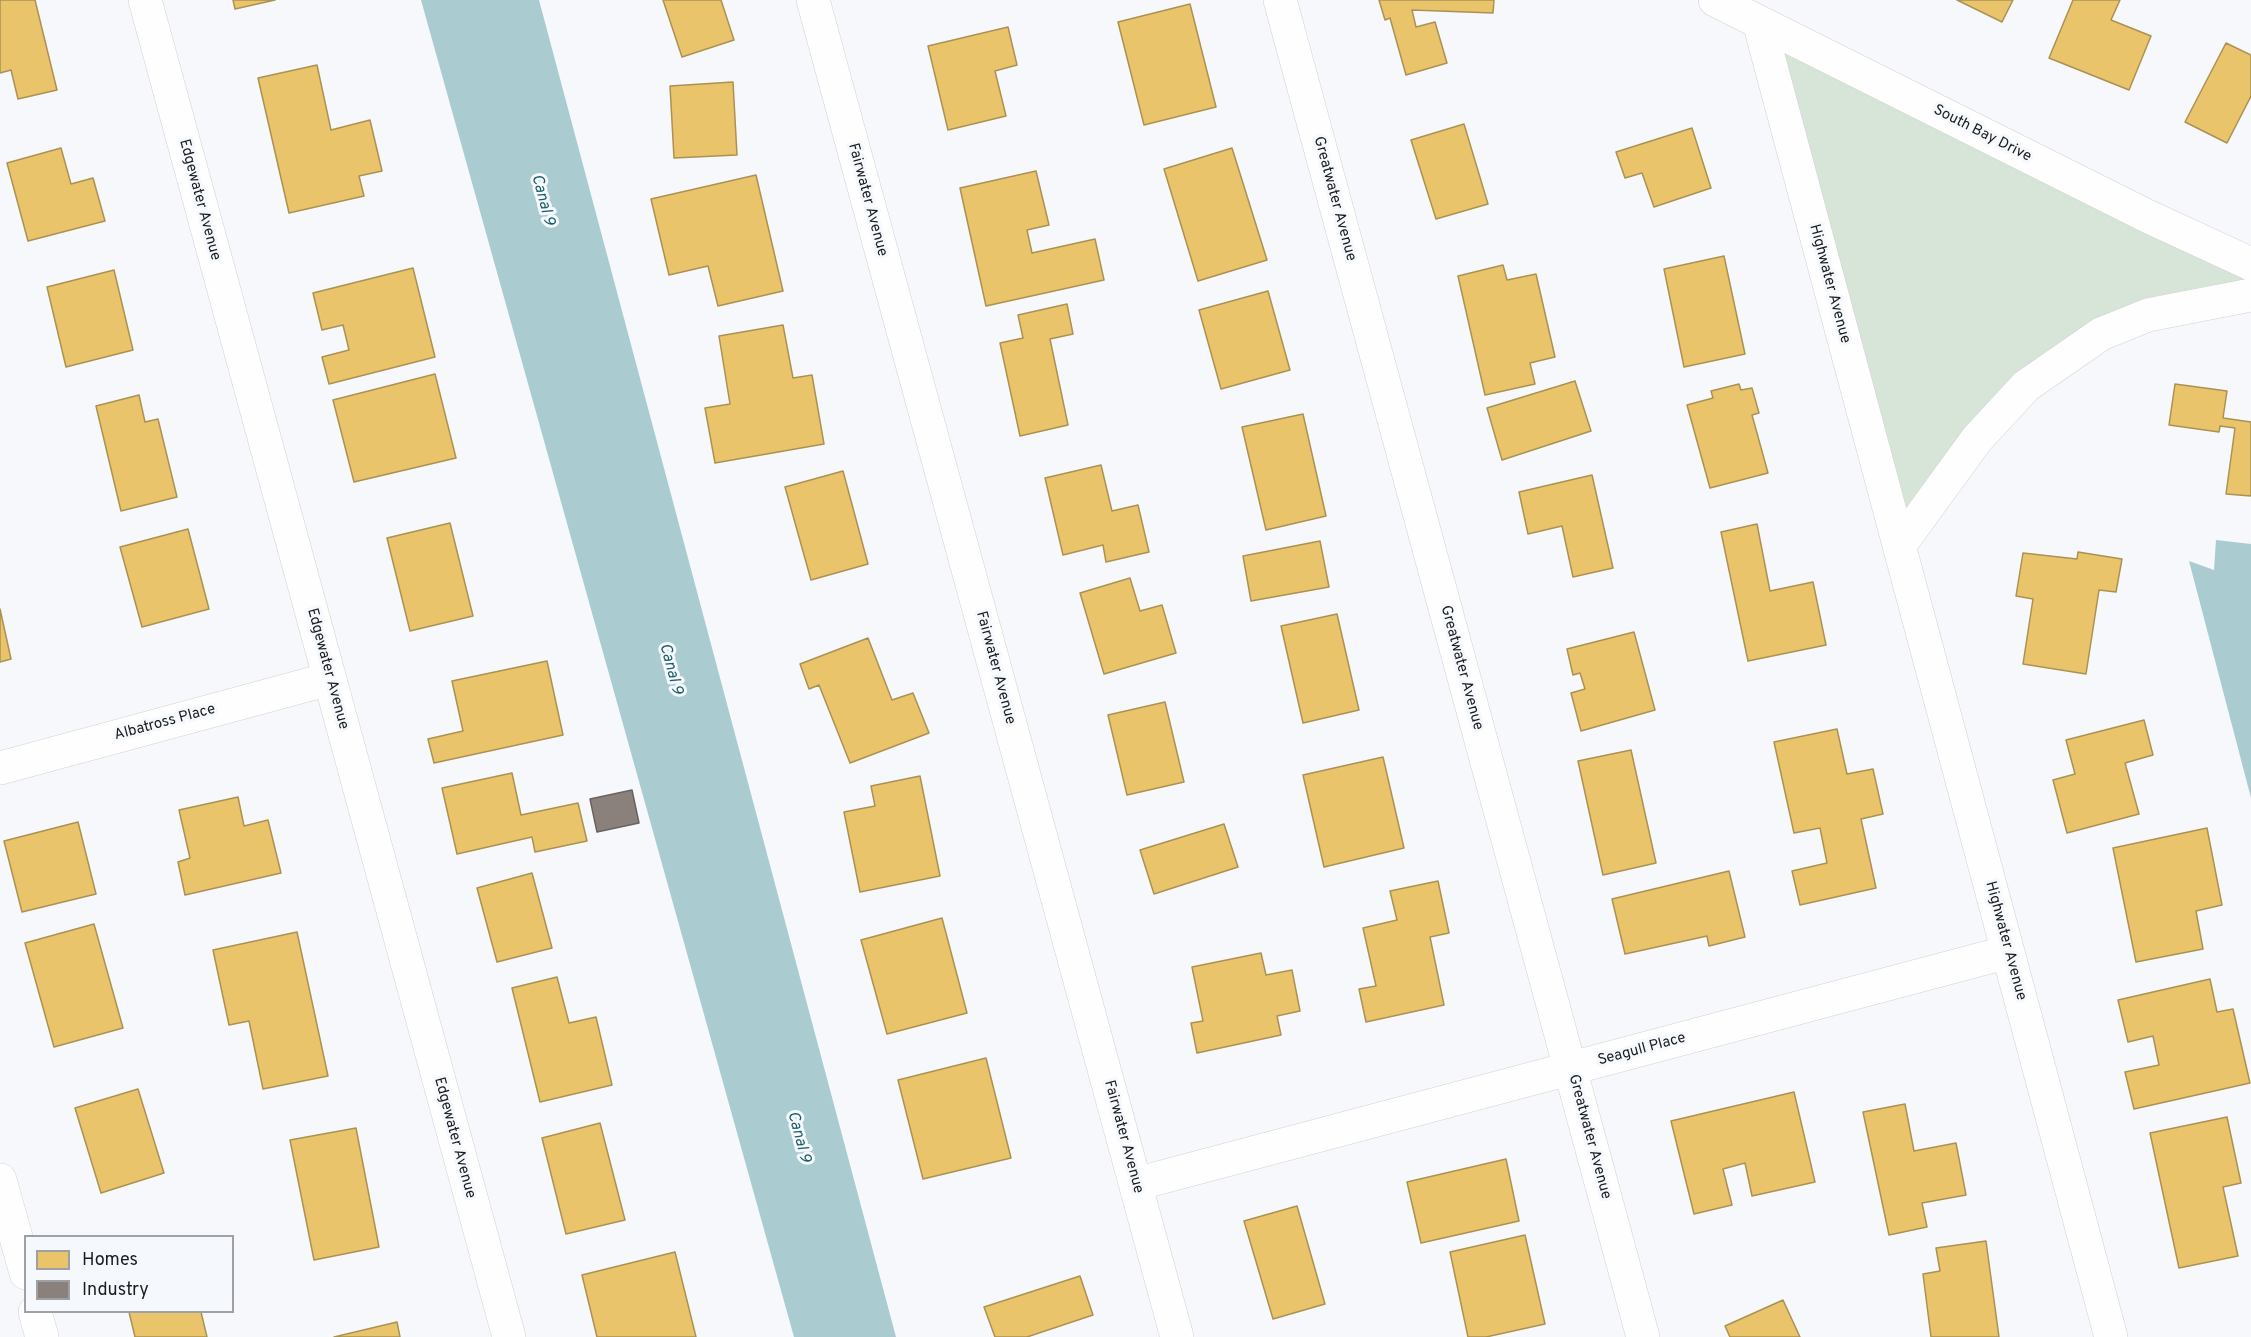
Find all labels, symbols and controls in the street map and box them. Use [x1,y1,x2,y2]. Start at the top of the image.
street label: South Bay Drive [1930,102,2034,166]
street label: Greatwater Avenue [1309,135,1359,263]
street label: Edgewater Avenue [174,137,224,263]
street label: Fairwater Avenue [843,142,891,258]
water label: Canal 9 [526,172,558,228]
street label: Highwater Avenue [1804,222,1854,346]
street label: Greatwater Avenue [1436,604,1486,732]
street label: Edgewater Avenue [302,606,352,732]
street label: Fairwater Avenue [971,610,1019,726]
water label: Canal 9 [654,641,686,697]
street label: Albatross Place [112,701,218,745]
street label: Highwater Avenue [1980,879,2030,1003]
street label: Seagull Place [1596,1030,1688,1070]
street label: Greatwater Avenue [1564,1073,1614,1201]
street label: Edgewater Avenue [429,1075,479,1201]
street label: Fairwater Avenue [1099,1079,1147,1195]
water label: Canal 9 [782,1109,814,1165]
legend [24,1235,234,1313]
text: Homes [82,1249,138,1272]
text: Industry [82,1279,149,1302]

